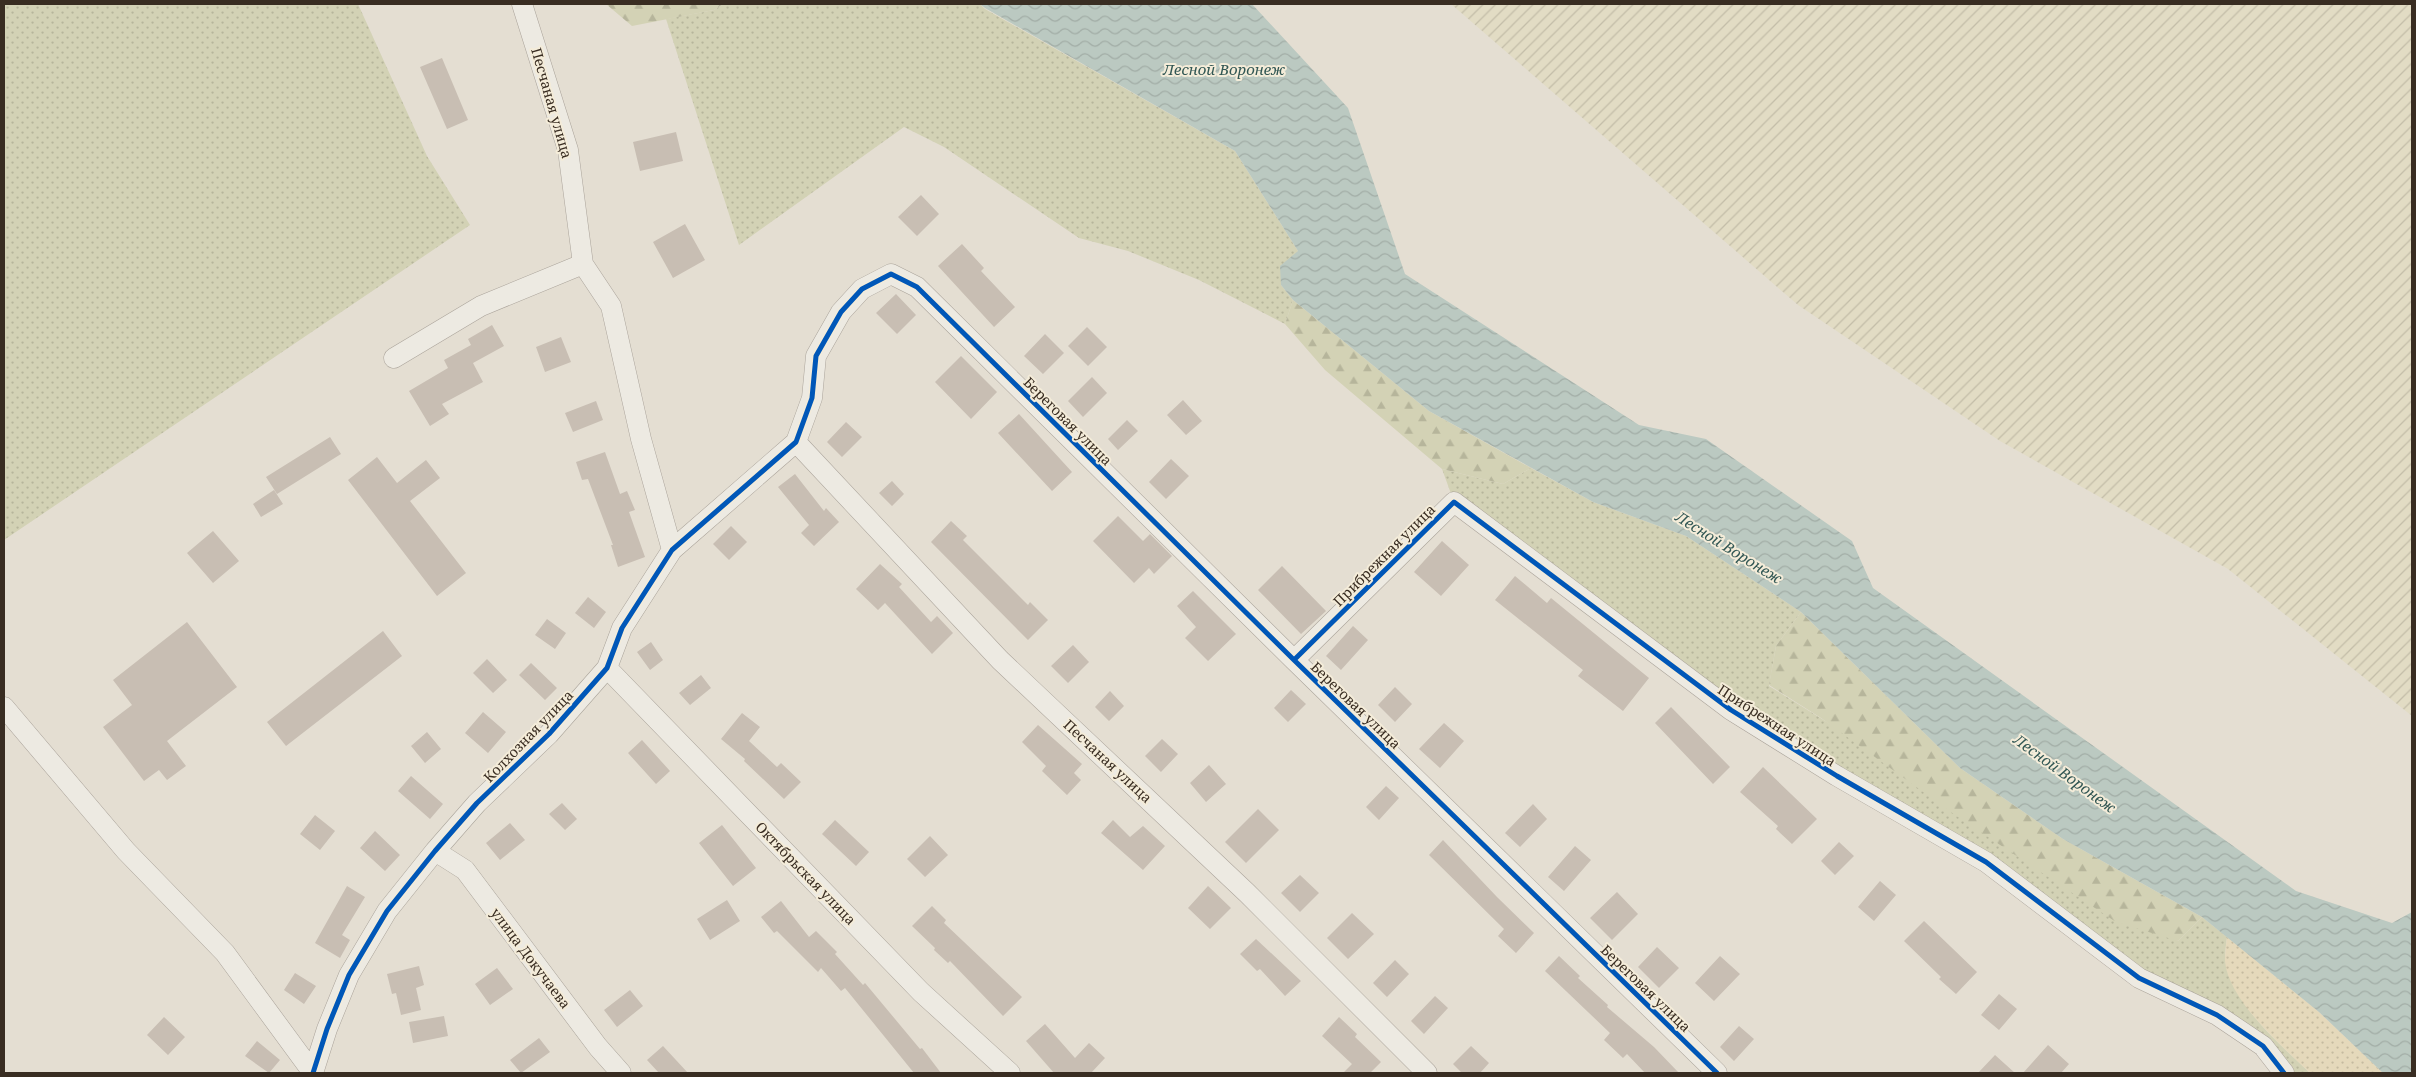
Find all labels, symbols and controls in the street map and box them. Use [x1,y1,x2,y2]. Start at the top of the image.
street label: Песчаная улица [527,45,577,161]
water label: Лесной Воронеж [1162,59,1285,79]
street label: Береговая улица [1020,373,1116,469]
street label: Прибрежная улица [1329,500,1439,610]
water label: Лесной Воронеж [1671,506,1786,588]
street label: Береговая улица [1307,657,1405,753]
street label: Прибрежная улица [1714,680,1840,770]
street label: Колхозная улица [479,686,577,786]
street label: Песчаная улица [1060,715,1156,807]
water label: Лесной Воронеж [2009,729,2120,817]
street label: Октябрьская улица [752,817,860,929]
street label: улица Докучаева [487,904,575,1012]
street label: Береговая улица [1597,940,1695,1036]

